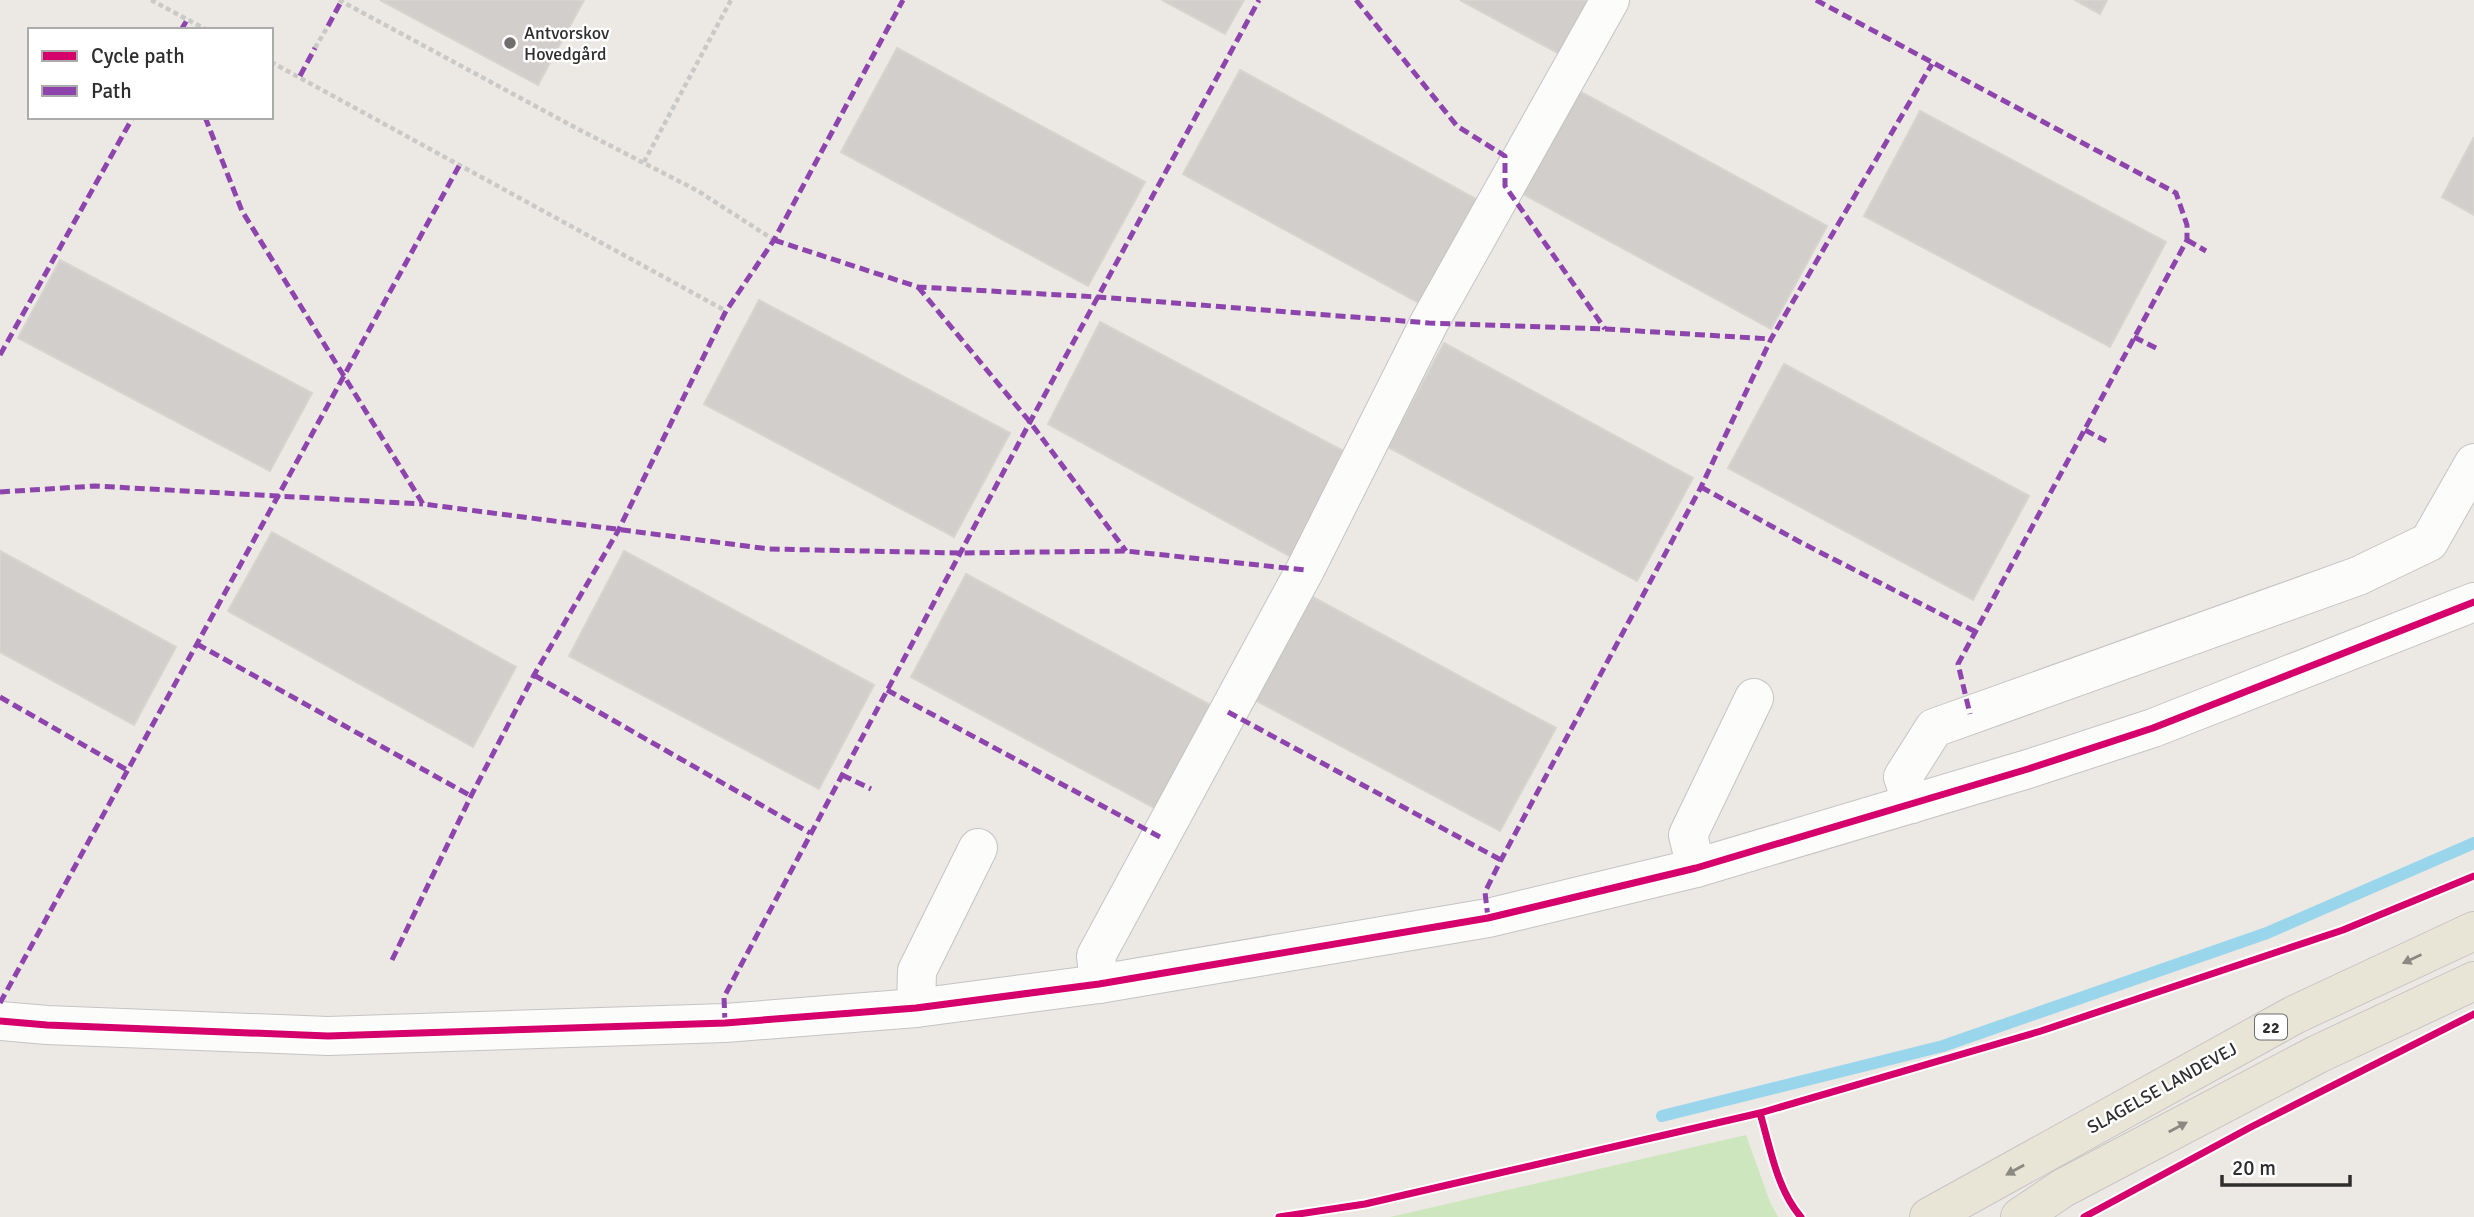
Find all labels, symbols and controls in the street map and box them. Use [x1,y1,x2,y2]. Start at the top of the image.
place label: Antvorskov Hovedgård [524,22,610,65]
legend [28,28,273,119]
marker: Antvorskov Hovedgård [502,35,518,51]
text: Cycle path [91,43,185,69]
text: Path [91,78,132,104]
one-way arrow [2402,954,2422,965]
road number: 22 [2255,1015,2287,1040]
street label: SLAGELSE LANDEVEJ [2083,1038,2241,1138]
one-way arrow [2168,1122,2188,1133]
scale bar [2222,1144,2350,1188]
text: 20 m [2232,1155,2276,1181]
one-way arrow [2004,1163,2024,1175]

